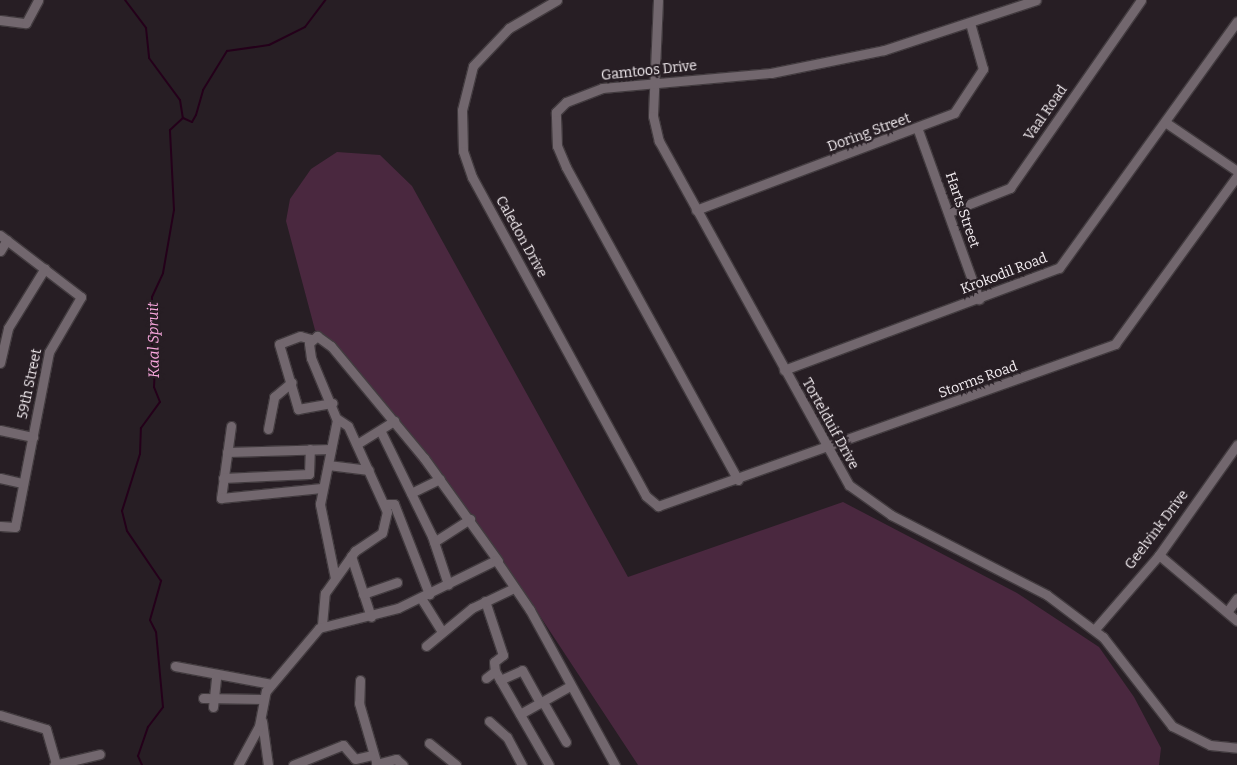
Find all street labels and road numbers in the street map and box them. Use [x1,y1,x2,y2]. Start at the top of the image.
street label: Gamtoos Drive [600,58,698,84]
street label: Vaal Road [1021,82,1071,144]
street label: Doring Street [825,110,913,156]
street label: Harts Street [941,170,983,250]
street label: Caledon Drive [492,193,550,281]
street label: Krokodil Road [958,250,1050,298]
street label: 59th Street [14,347,46,421]
street label: Storms Road [936,358,1020,402]
street label: Tortelduif Drive [798,375,862,473]
street label: Geelvink Drive [1122,487,1192,573]

